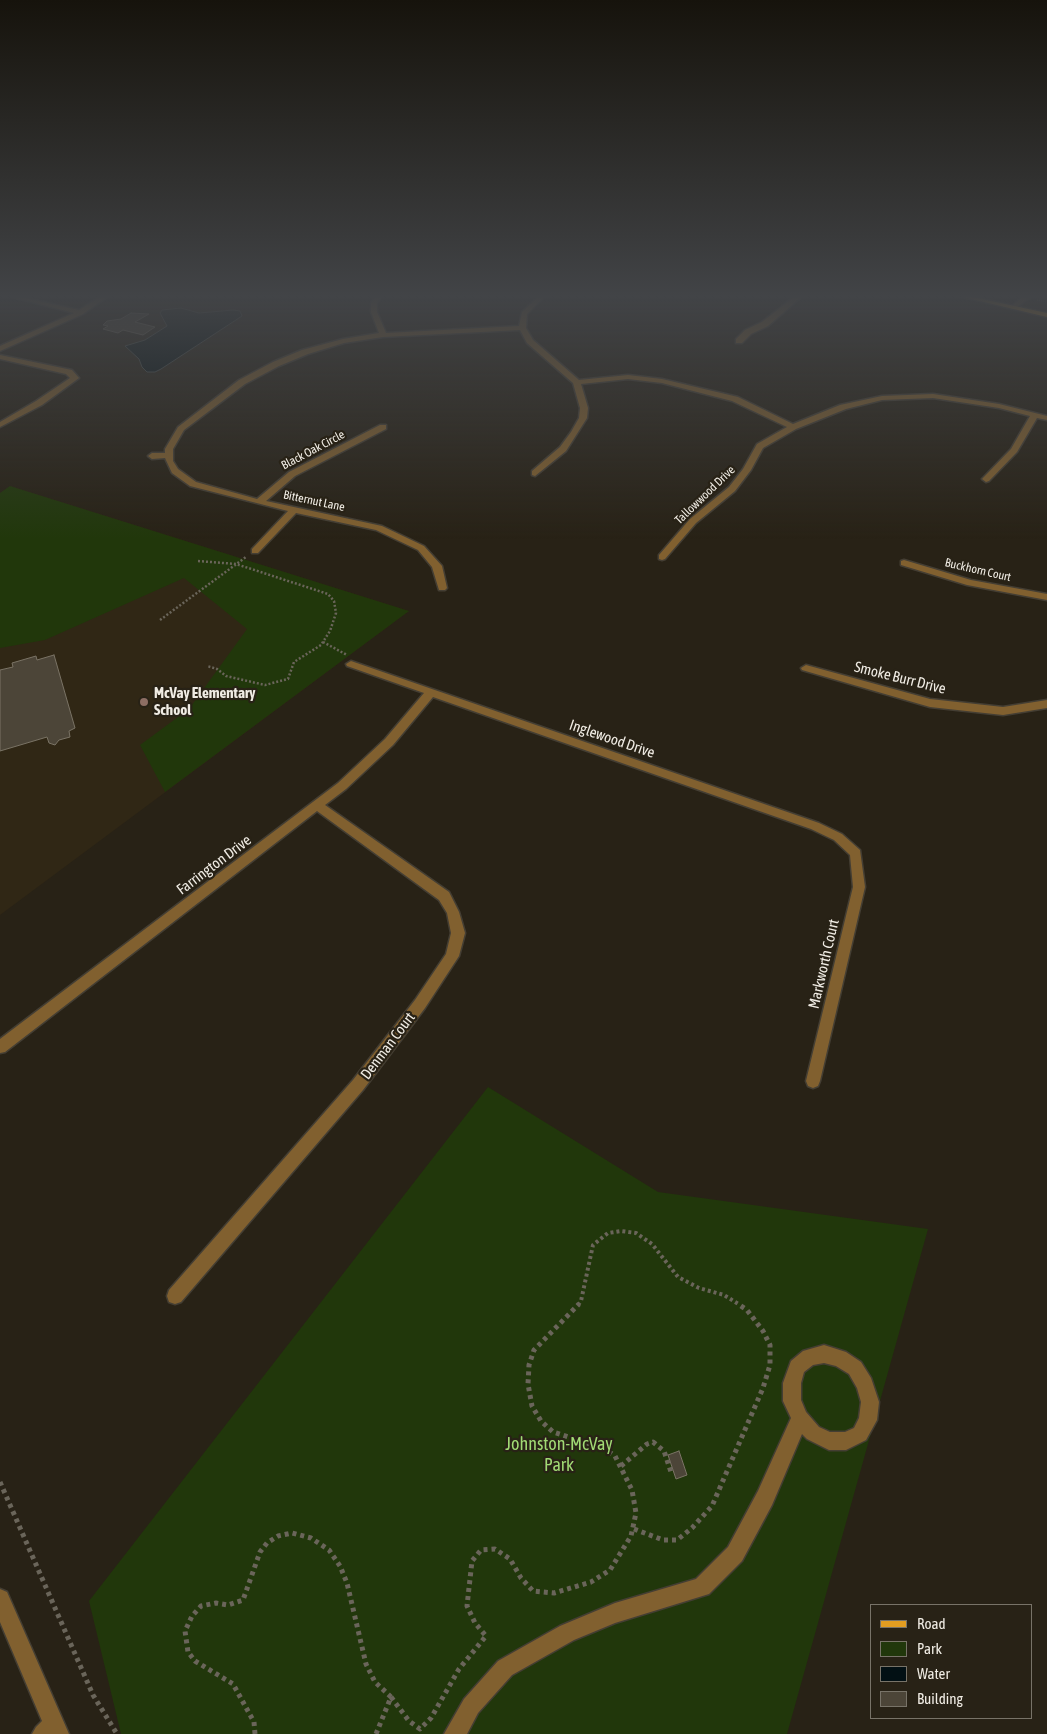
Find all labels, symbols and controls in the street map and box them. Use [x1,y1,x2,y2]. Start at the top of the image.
street label: Black Oak Circle [279,427,347,473]
street label: Tallowwood Drive [672,463,738,527]
street label: Bitternut Lane [282,487,346,515]
street label: Buckhorn Court [944,555,1012,585]
street label: Smoke Burr Drive [852,658,948,698]
place label: McVay Elementary School [154,684,256,719]
marker: McVay Elementary School [138,696,150,708]
street label: Inglewood Drive [567,716,657,762]
street label: Farrington Drive [173,831,255,899]
street label: Markworth Court [805,917,843,1011]
street label: Denman Court [357,1009,419,1083]
park label: Johnston-McVay Park [505,1433,613,1476]
legend [870,1604,1032,1719]
text: Road [917,1615,946,1632]
text: Park [917,1640,942,1657]
text: Water [917,1665,950,1682]
text: Building [917,1690,963,1707]

